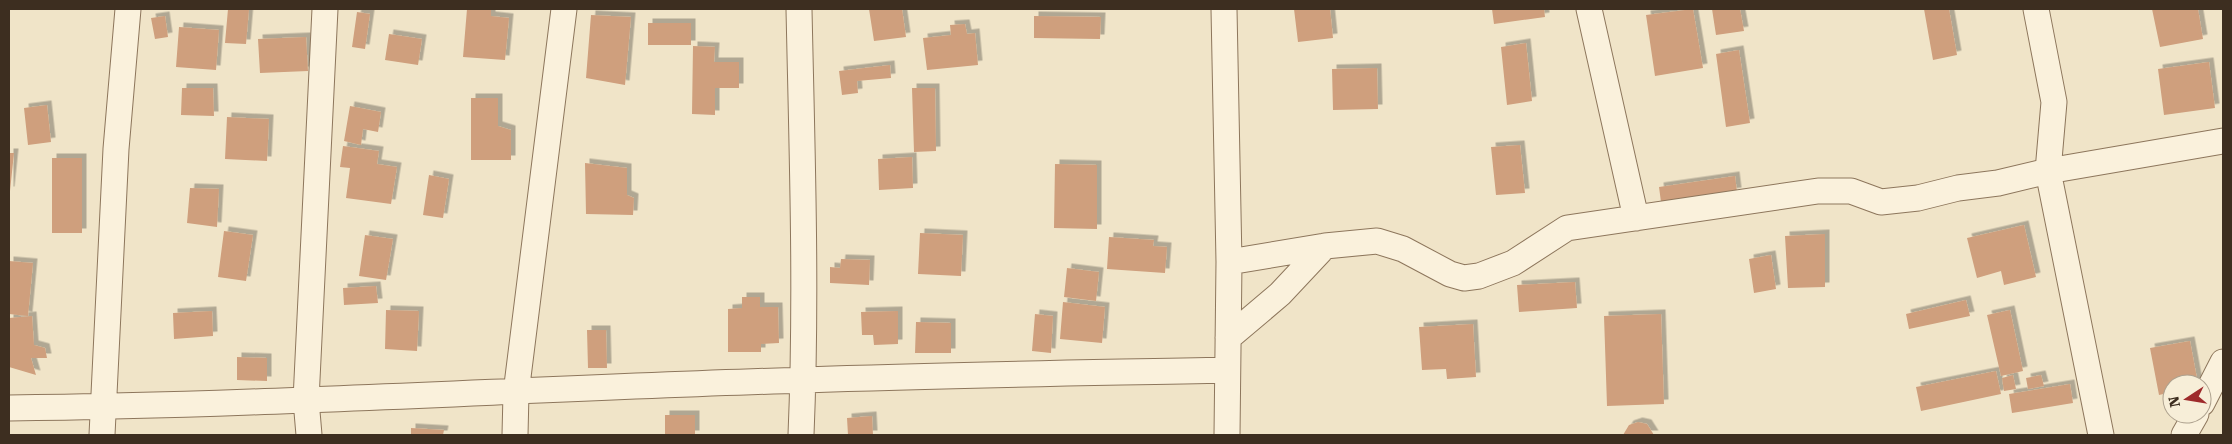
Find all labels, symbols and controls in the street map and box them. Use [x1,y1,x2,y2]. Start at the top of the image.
north arrow [2162,374,2212,424]
text: N [2165,395,2183,409]

